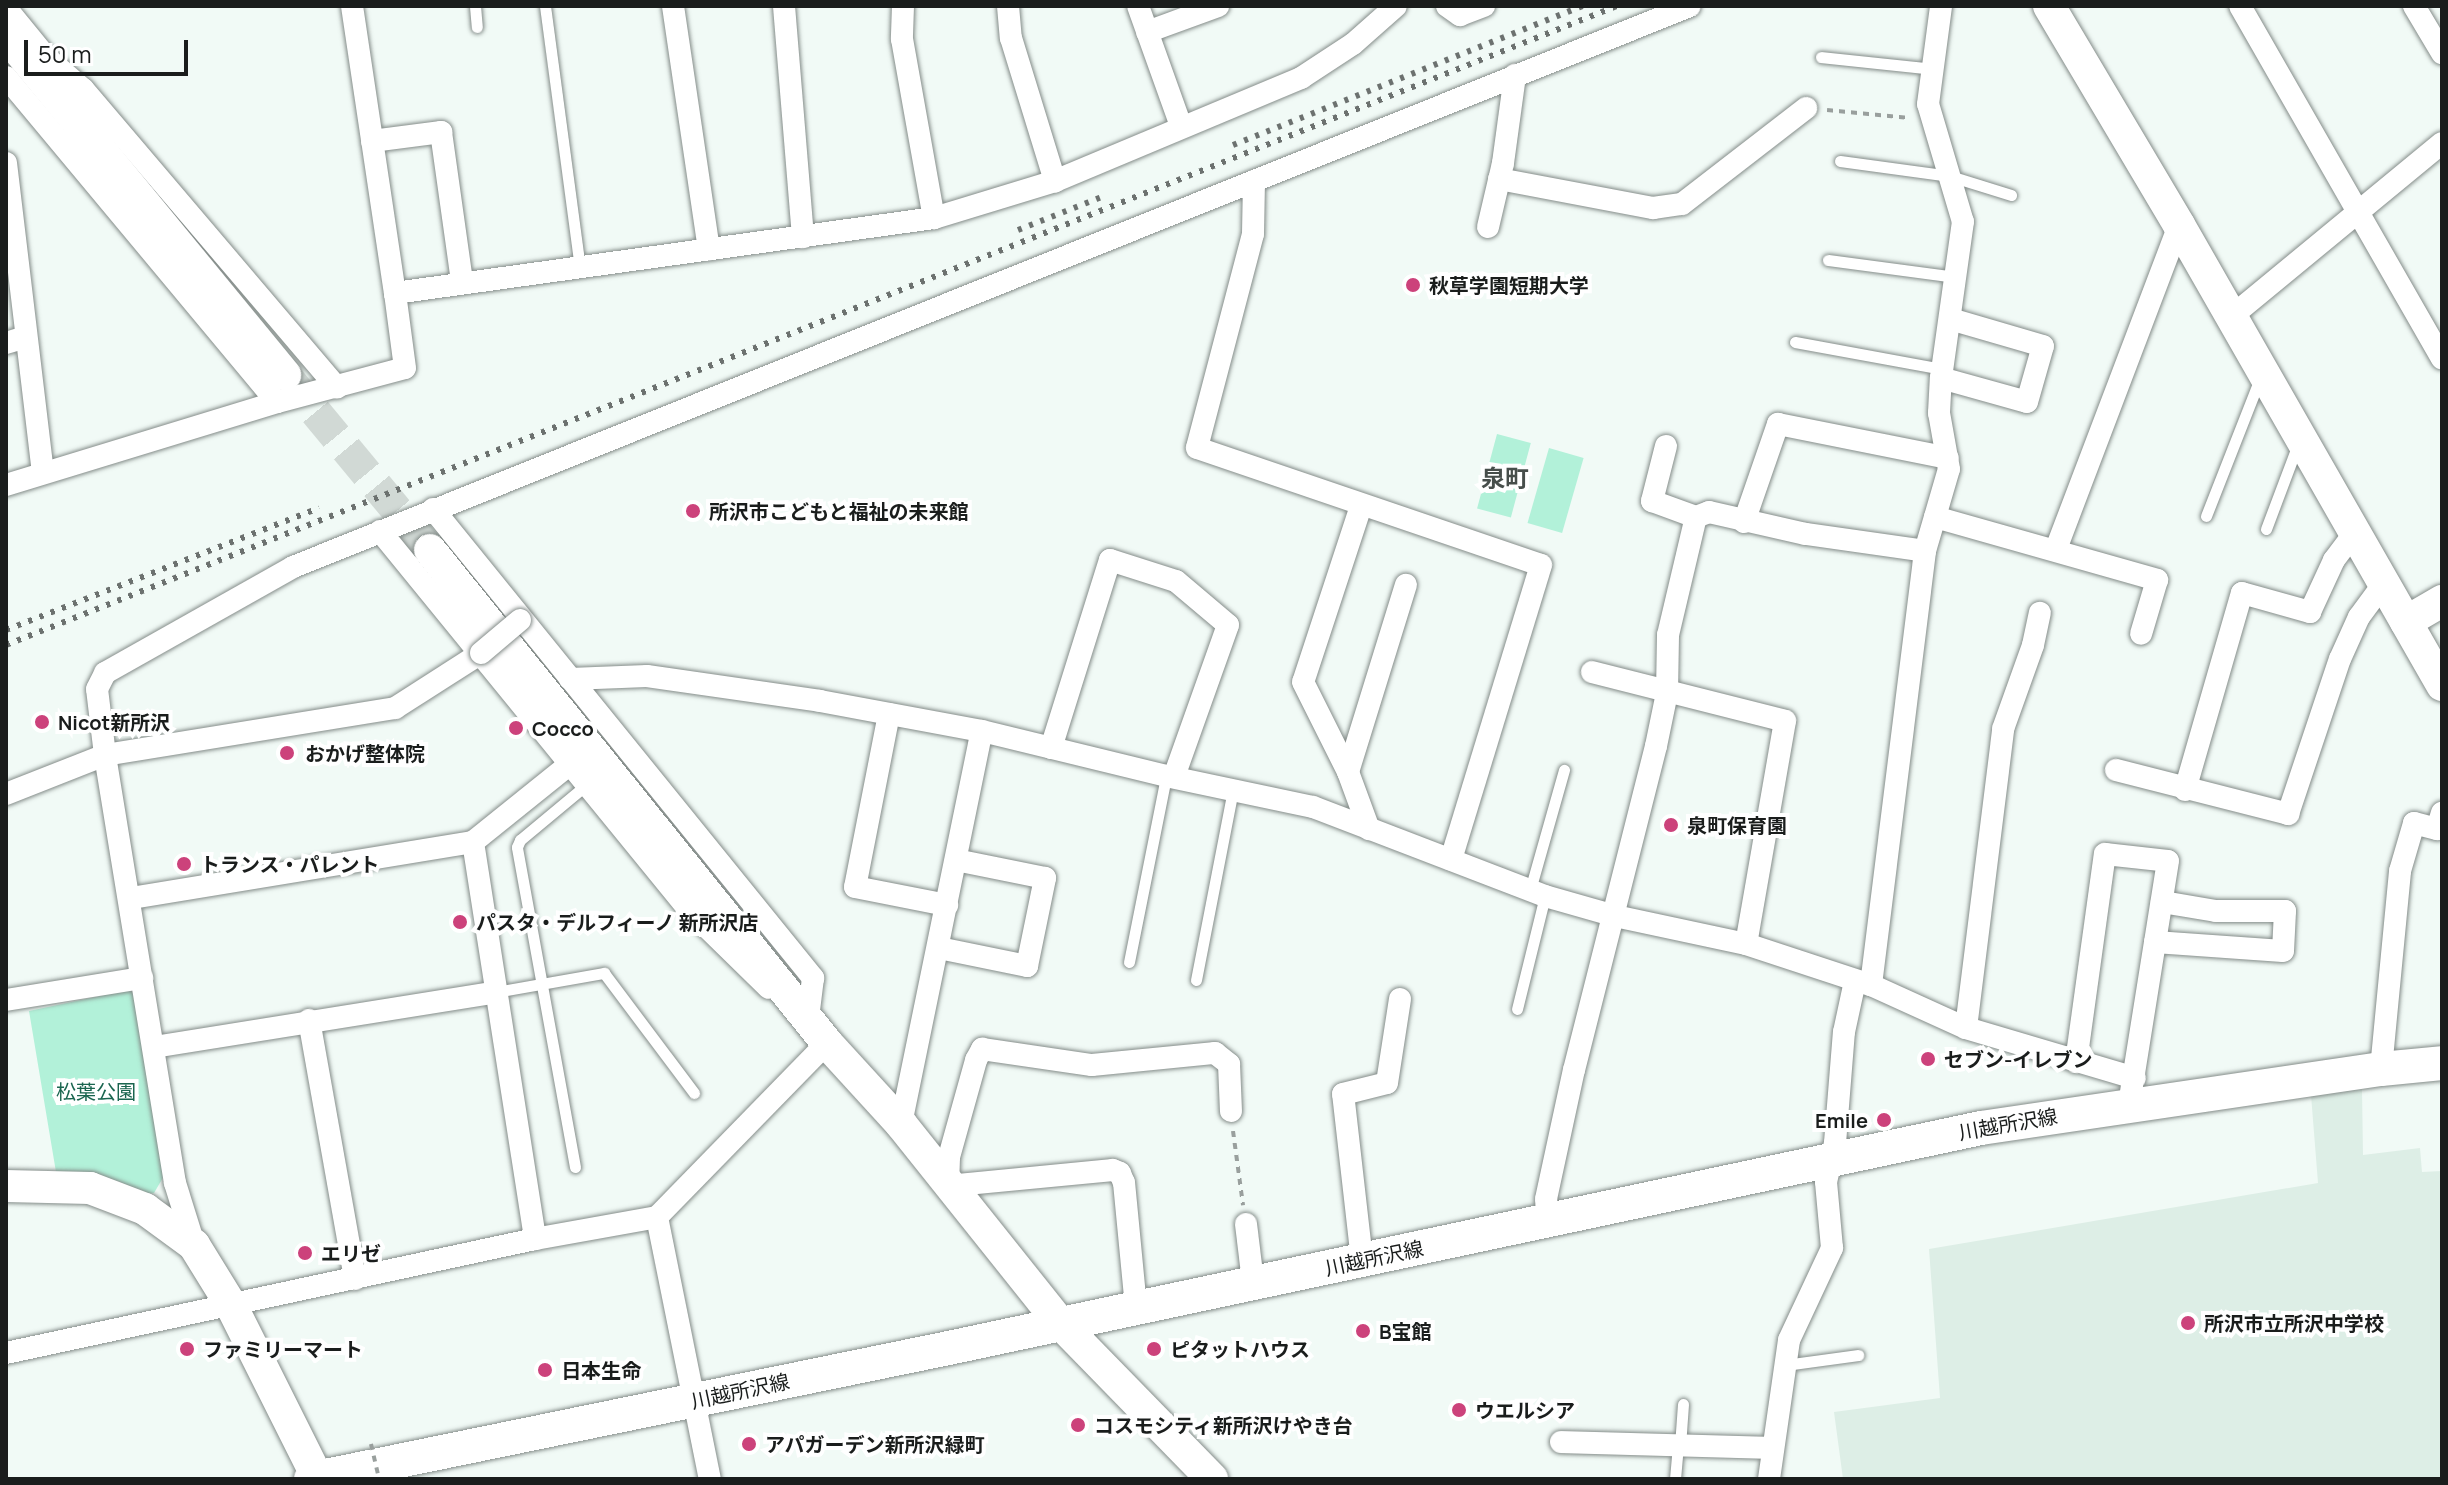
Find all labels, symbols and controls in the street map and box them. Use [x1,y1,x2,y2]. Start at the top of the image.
scale bar [28,24,192,74]
text: 50 m [38,37,92,70]
place label: 秋草学園短期大学 [1429,273,1589,297]
marker: 秋草学園短期大学 [1404,276,1422,294]
district label: 泉町 [1481,464,1529,492]
place label: 所沢市こどもと福祉の未来館 [709,499,969,523]
marker: 所沢市こどもと福祉の未来館 [684,502,702,520]
place label: Nicot新所沢 [58,710,170,734]
marker: Nicot新所沢 [33,713,51,731]
place label: Cocco [532,716,594,740]
marker: Cocco [507,719,525,737]
place label: おかげ整体院 [305,741,425,765]
marker: おかげ整体院 [276,742,298,764]
place label: 泉町保育園 [1687,813,1787,837]
marker: 泉町保育園 [1662,816,1680,834]
place label: トランス・パレント [200,852,380,876]
marker: トランス・パレント [175,855,193,873]
place label: パスタ・デルフィーノ 新所沢店 [476,910,760,934]
marker: パスタ・デルフィーノ 新所沢店 [451,913,469,931]
place label: セブン-イレブン [1944,1047,2092,1071]
marker: セブン-イレブン [1919,1050,1937,1068]
park label: 松葉公園 [56,1079,136,1103]
street label: 川越所沢線 [1957,1103,2059,1145]
place label: Emile [1815,1108,1868,1132]
marker: Emile [1875,1111,1893,1129]
street label: 川越所沢線 [1323,1236,1425,1280]
place label: エリゼ [321,1241,381,1265]
marker: エリゼ [296,1244,314,1262]
place label: 所沢市立所沢中学校 [2204,1311,2384,1335]
marker: 所沢市立所沢中学校 [2179,1314,2197,1332]
place label: B宝館 [1379,1319,1432,1343]
marker: B宝館 [1354,1322,1372,1340]
place label: ファミリーマート [203,1337,363,1361]
place label: ピタットハウス [1170,1337,1310,1361]
marker: ファミリーマート [178,1340,196,1358]
marker: ピタットハウス [1145,1340,1163,1358]
place label: 日本生命 [561,1358,641,1382]
marker: 日本生命 [536,1361,554,1379]
street label: 川越所沢線 [689,1369,791,1413]
place label: ウエルシア [1475,1398,1575,1422]
marker: ウエルシア [1450,1401,1468,1419]
place label: コスモシティ新所沢けやき台 [1094,1413,1354,1437]
marker: コスモシティ新所沢けやき台 [1069,1416,1087,1434]
place label: アパガーデン新所沢緑町 [765,1432,985,1456]
marker: アパガーデン新所沢緑町 [740,1435,758,1453]

